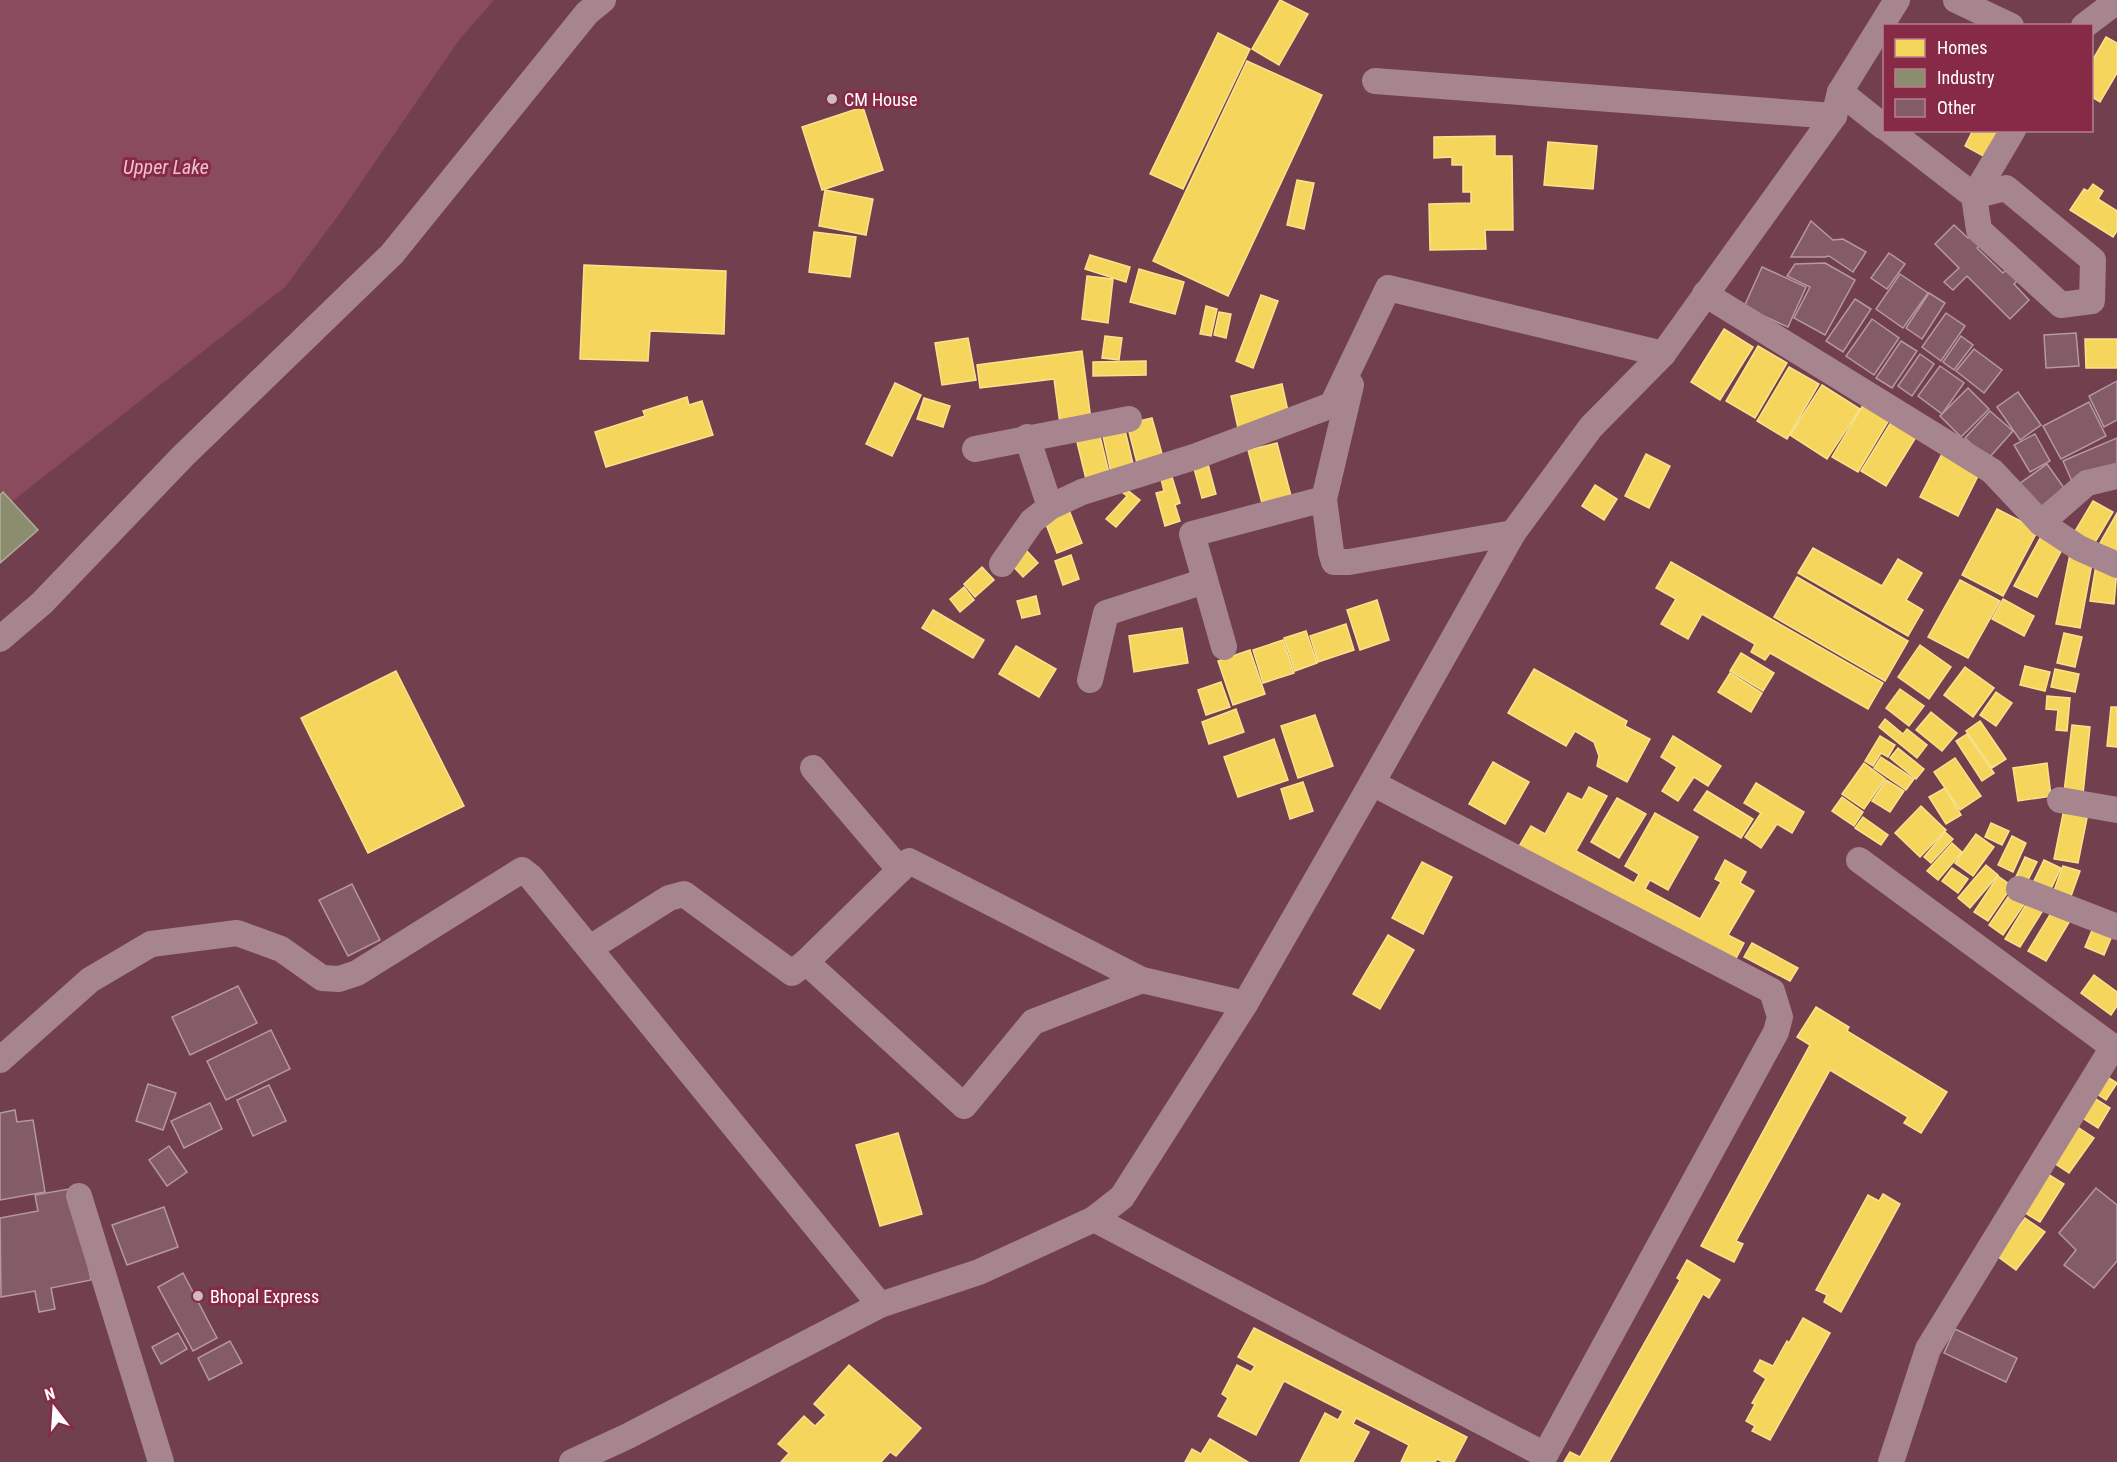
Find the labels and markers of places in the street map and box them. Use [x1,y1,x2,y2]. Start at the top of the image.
place label: CM House [844,89,917,110]
marker: CM House [825,92,839,106]
place label: Bhopal Express [210,1286,319,1307]
marker: Bhopal Express [191,1289,205,1303]

